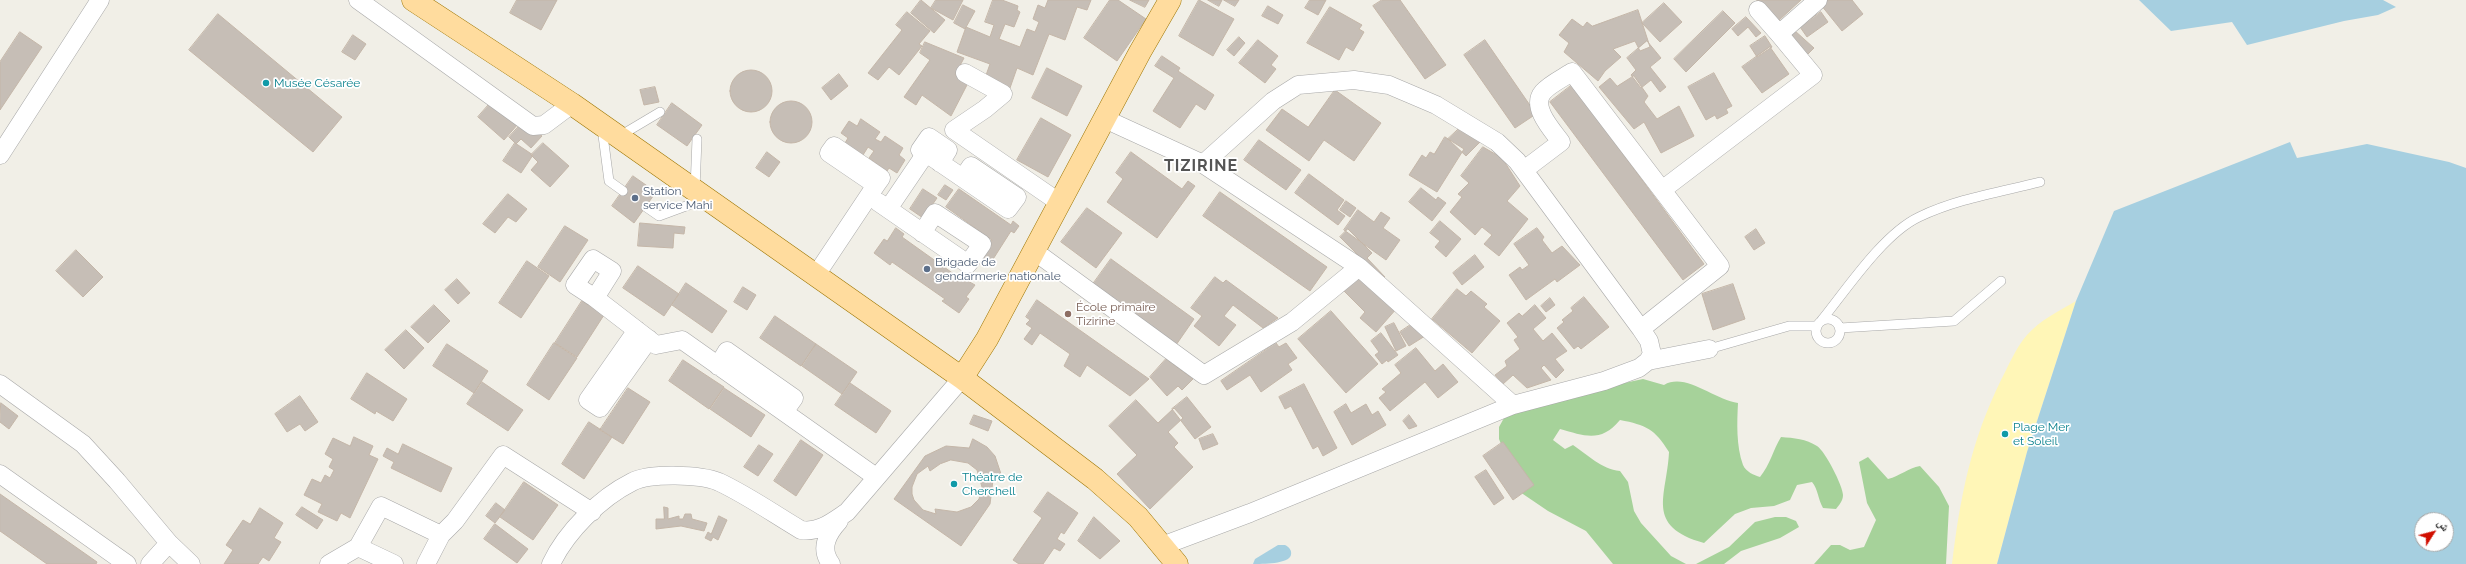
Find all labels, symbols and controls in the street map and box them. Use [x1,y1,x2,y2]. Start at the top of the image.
place label: Musée Césarée [274,76,360,90]
marker: Musée Césarée [261,78,271,88]
district label: TIZIRINE [1164,156,1238,176]
place label: Station service Mahi [643,184,712,212]
marker: Station service Mahi [630,193,640,203]
place label: Brigade de gendarmerie nationale [935,255,1061,283]
marker: Brigade de gendarmerie nationale [922,264,932,274]
place label: École primaire Tizirine [1076,300,1156,328]
marker: École primaire Tizirine [1063,309,1073,319]
place label: Plage Mer et Soleil [2013,420,2069,448]
marker: Plage Mer et Soleil [2000,429,2010,439]
place label: Théatre de Cherchell [962,470,1023,498]
marker: Théatre de Cherchell [949,479,959,489]
north arrow [2414,512,2454,552]
text: ش [2435,517,2452,534]

